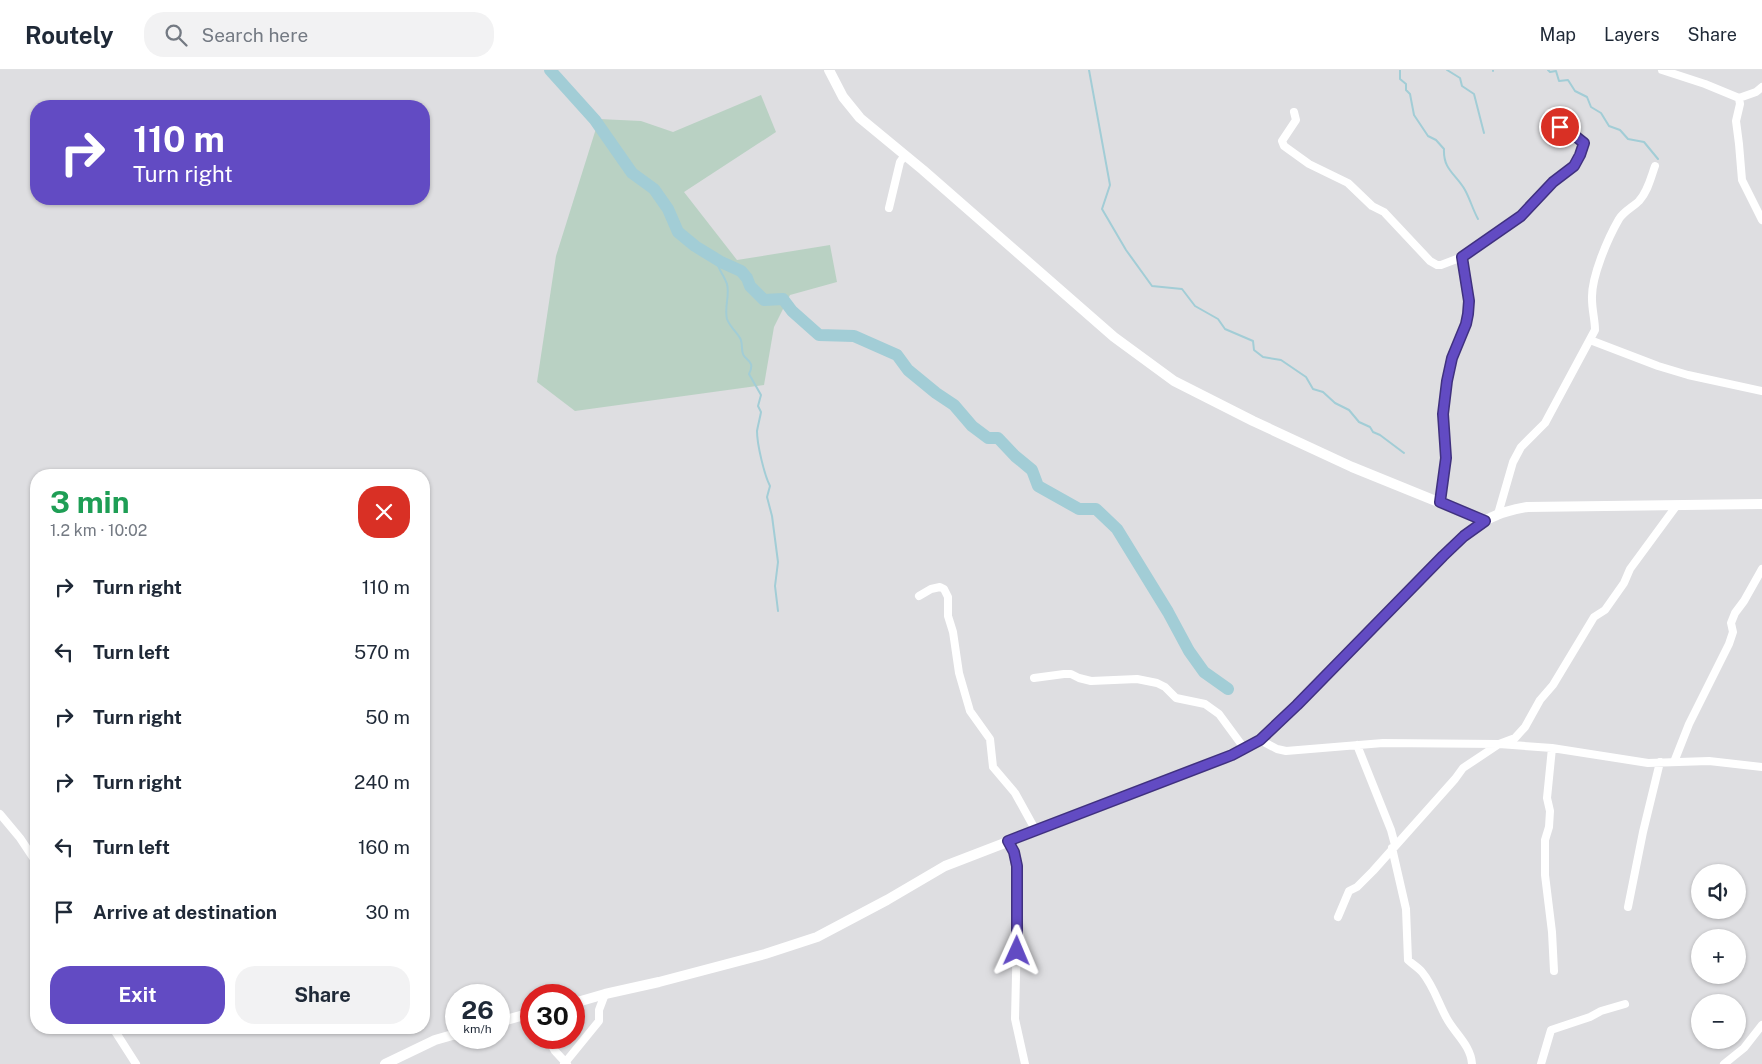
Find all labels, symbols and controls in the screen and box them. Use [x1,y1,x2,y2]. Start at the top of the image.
search box [144,12,494,57]
text: Routely [25,21,114,49]
icon: search [162,21,190,49]
text: Search here [202,24,308,46]
text: Map [1540,24,1576,45]
text: Layers [1604,24,1660,45]
text: Share [1688,24,1737,45]
pin [1539,106,1581,148]
icon: arrive [1546,113,1574,141]
text: 110 m [133,119,225,160]
icon: right [50,120,115,185]
text: Turn right [133,161,233,187]
text: 3 min [50,484,129,520]
button: close [358,486,410,538]
text: 1.2 km · 10:02 [50,521,147,540]
icon: right [50,573,78,601]
text: Turn right [93,576,182,598]
text: 110 m [362,576,410,598]
icon: left [50,638,78,666]
text: Turn left [93,641,170,663]
text: 570 m [354,641,410,663]
icon: right [50,703,78,731]
text: Turn right [93,706,182,728]
text: 50 m [365,706,410,728]
icon: right [50,768,78,796]
text: Turn right [93,771,182,793]
text: 240 m [354,771,410,793]
icon: left [50,833,78,861]
text: Turn left [93,836,170,858]
text: 160 m [358,836,410,858]
map controls [1691,864,1746,1049]
button: sound [1691,864,1746,919]
icon: arrive [50,898,78,926]
text: Arrive at destination [93,901,277,923]
text: 30 m [365,901,410,923]
position arrow [990,924,1042,976]
button: + [1691,929,1746,984]
button: Exit [50,966,225,1024]
button: Share [235,966,410,1024]
speed limit sign: 30 [520,984,585,1049]
button: − [1691,994,1746,1049]
text: 26 [461,995,494,1025]
text: km/h [463,1022,492,1036]

